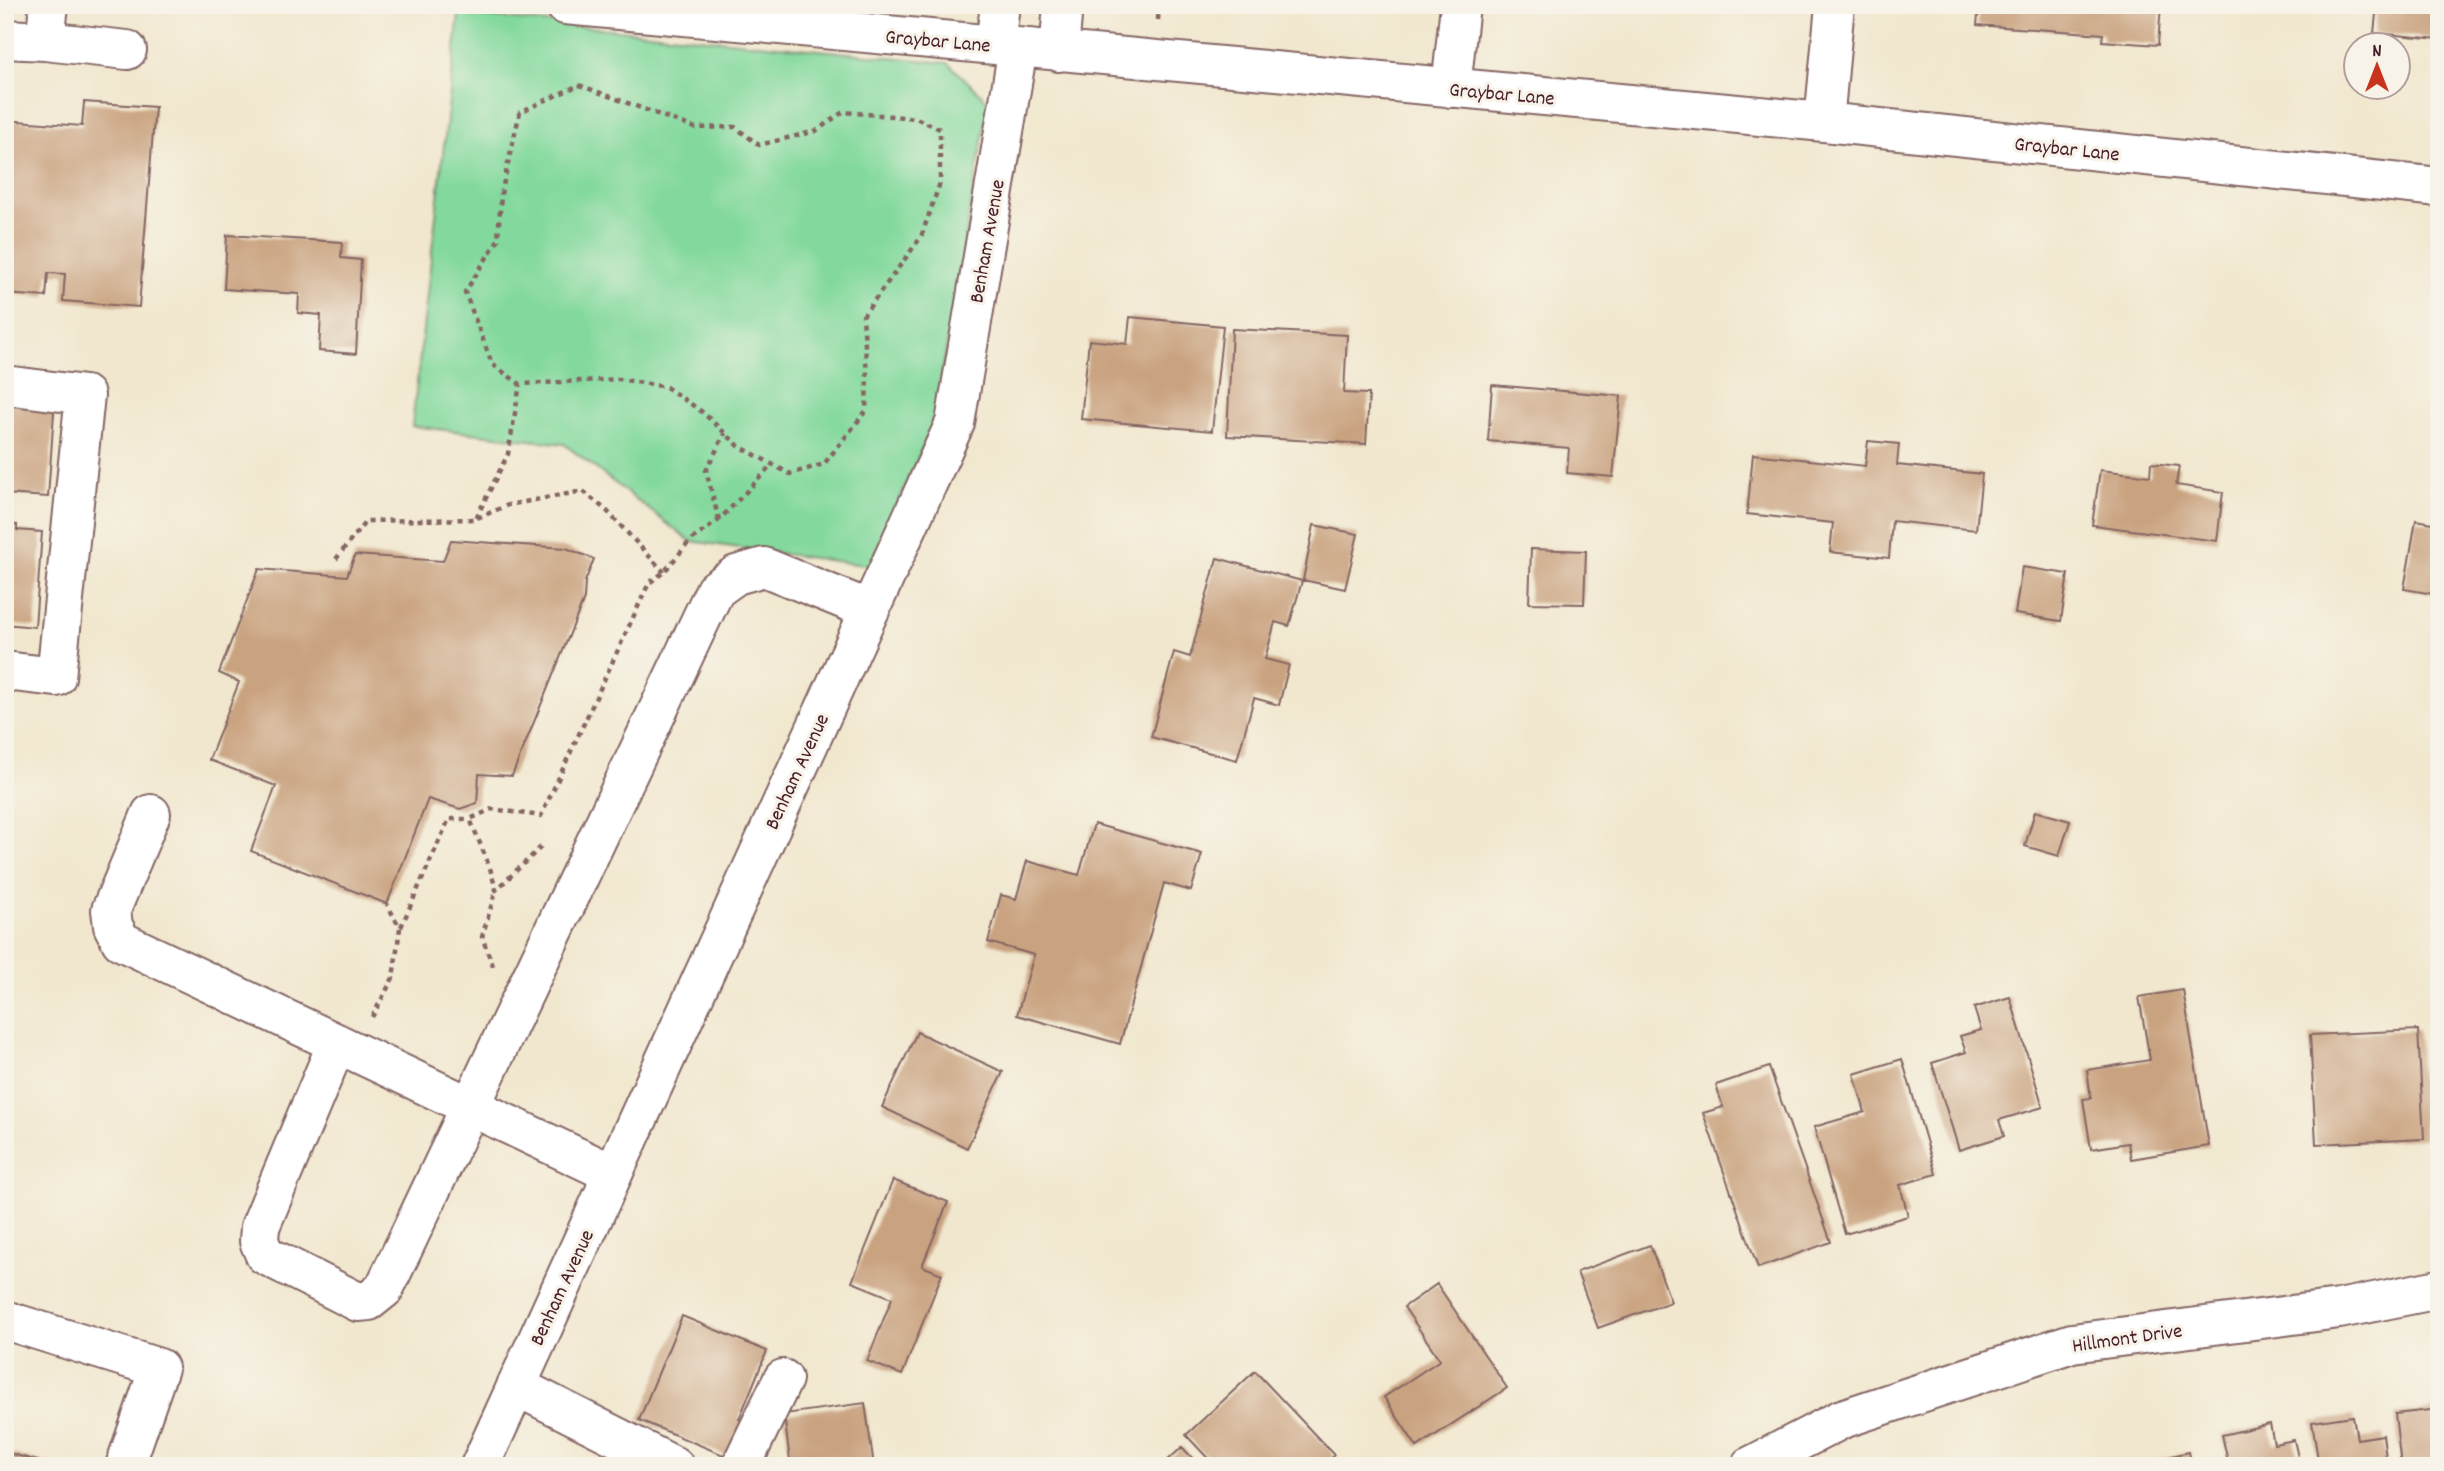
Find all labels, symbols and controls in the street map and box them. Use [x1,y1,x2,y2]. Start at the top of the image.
street label: Graybar Lane [884,23,992,63]
north arrow [2342,32,2412,102]
text: N [2372,39,2382,66]
street label: Graybar Lane [1448,76,1556,116]
street label: Graybar Lane [2013,131,2121,171]
street label: Benham Avenue [963,177,1015,306]
street label: Benham Avenue [759,709,839,835]
street label: Benham Avenue [524,1225,604,1351]
street label: Hillmont Drive [2070,1317,2185,1363]

